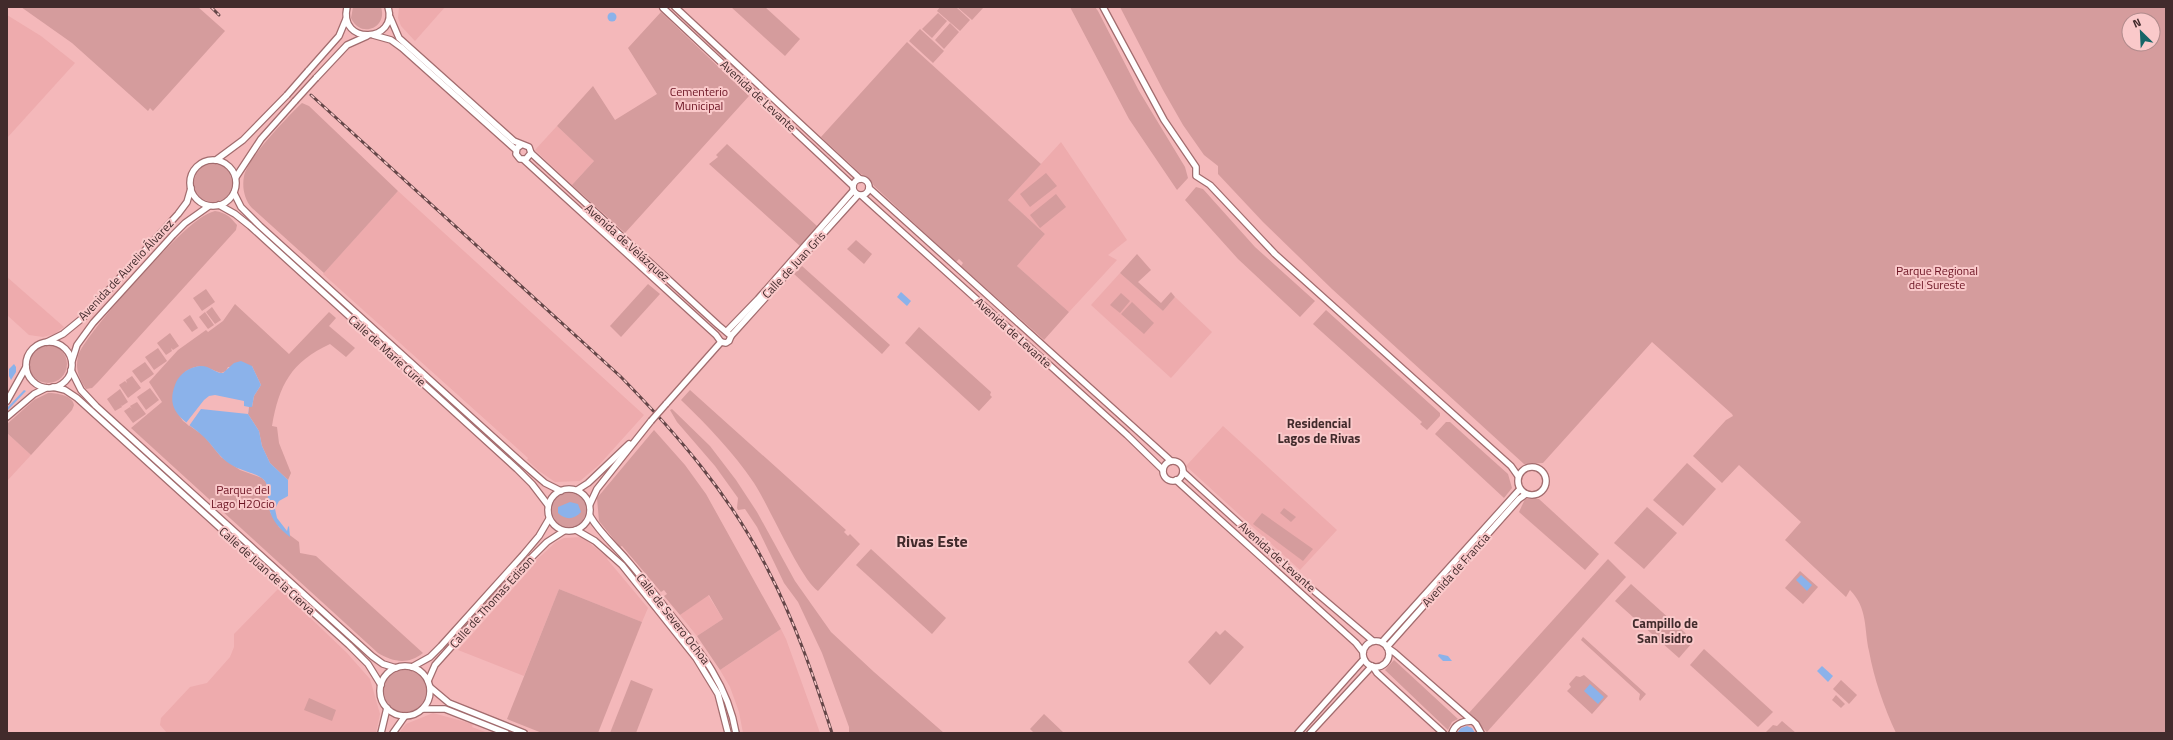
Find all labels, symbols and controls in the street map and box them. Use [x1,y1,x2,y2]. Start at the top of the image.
north arrow [2121,12,2161,52]
text: N [2130,14,2144,32]
street label: Avenida de Levante [716,55,801,136]
park label: Cementerio Municipal [670,82,728,115]
street label: Avenida de Velázquez [581,199,674,286]
street label: Avenida de Aurelio Álvarez [73,215,178,325]
street label: Calle de Juan Gris [757,226,830,303]
park label: Parque Regional del Sureste [1896,261,1978,294]
street label: Avenida de Levante [971,293,1056,372]
street label: Calle de Marie Curie [344,310,430,391]
district label: Residencial Lagos de Rivas [1278,413,1360,448]
park label: Parque del Lago H2Ocio [211,480,275,513]
street label: Avenida de Levante [1235,517,1320,596]
street label: Calle de Juan de la Cierva [215,522,320,619]
street label: Avenida de Francia [1417,528,1494,611]
district label: Rivas Este [896,529,968,553]
street label: Calle de Thomas Edison [445,551,539,652]
street label: Calle de Severo Ochoa [632,569,715,668]
district label: Campillo de San Isidro [1632,613,1698,648]

